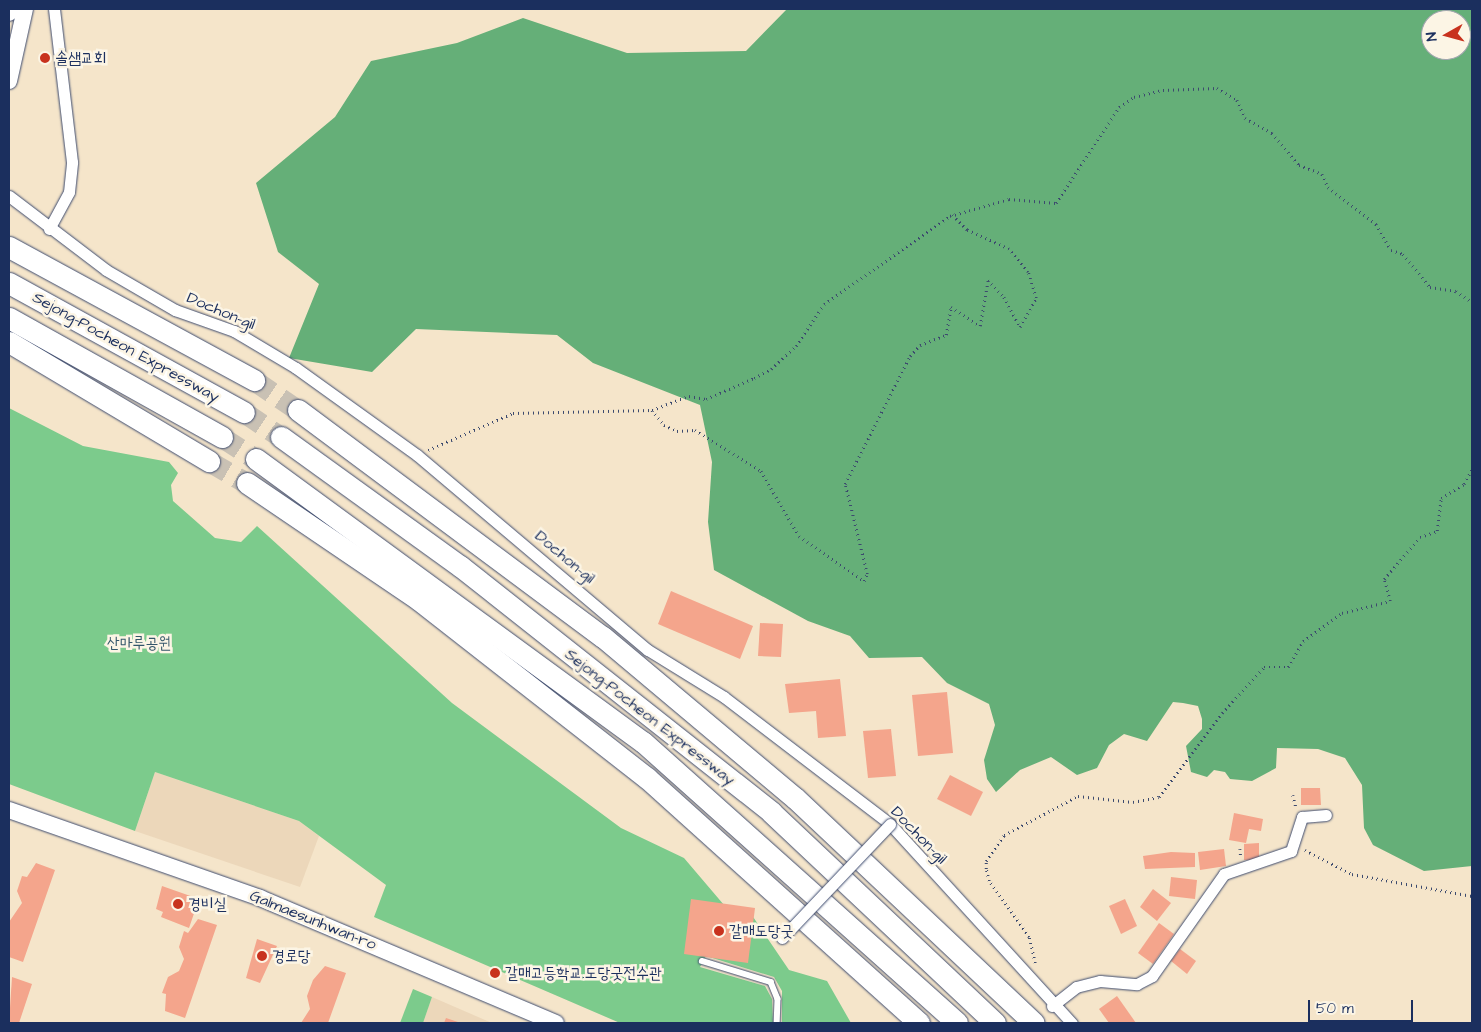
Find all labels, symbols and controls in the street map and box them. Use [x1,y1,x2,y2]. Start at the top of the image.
north arrow [1421,10,1471,60]
text: N [1422,31,1443,42]
place label: 솔샘교회 [55,48,106,68]
marker: 솔샘교회 [39,52,51,64]
street label: Sejong-Pocheon Expressway [29,288,223,406]
street label: Dochon-gil [184,288,258,334]
street label: Dochon-gil [531,526,599,588]
park label: 산마루공원 [107,633,171,653]
street label: Sejong-Pocheon Expressway [561,645,739,789]
street label: Dochon-gil [887,802,951,868]
street label: Galmaesunhwan-ro [247,886,379,954]
place label: 경비실 [188,894,227,914]
marker: 경비실 [172,898,184,910]
place label: 갈매도당굿 [729,921,793,941]
marker: 갈매도당굿 [713,925,725,937]
place label: 경로당 [272,946,311,966]
marker: 경로당 [256,950,268,962]
place label: 갈매고등학교.도당굿전수관 [505,963,662,983]
marker: 갈매고등학교.도당굿전수관 [489,967,501,979]
scale bar [1311,990,1416,1022]
text: 50 m [1316,998,1354,1019]

